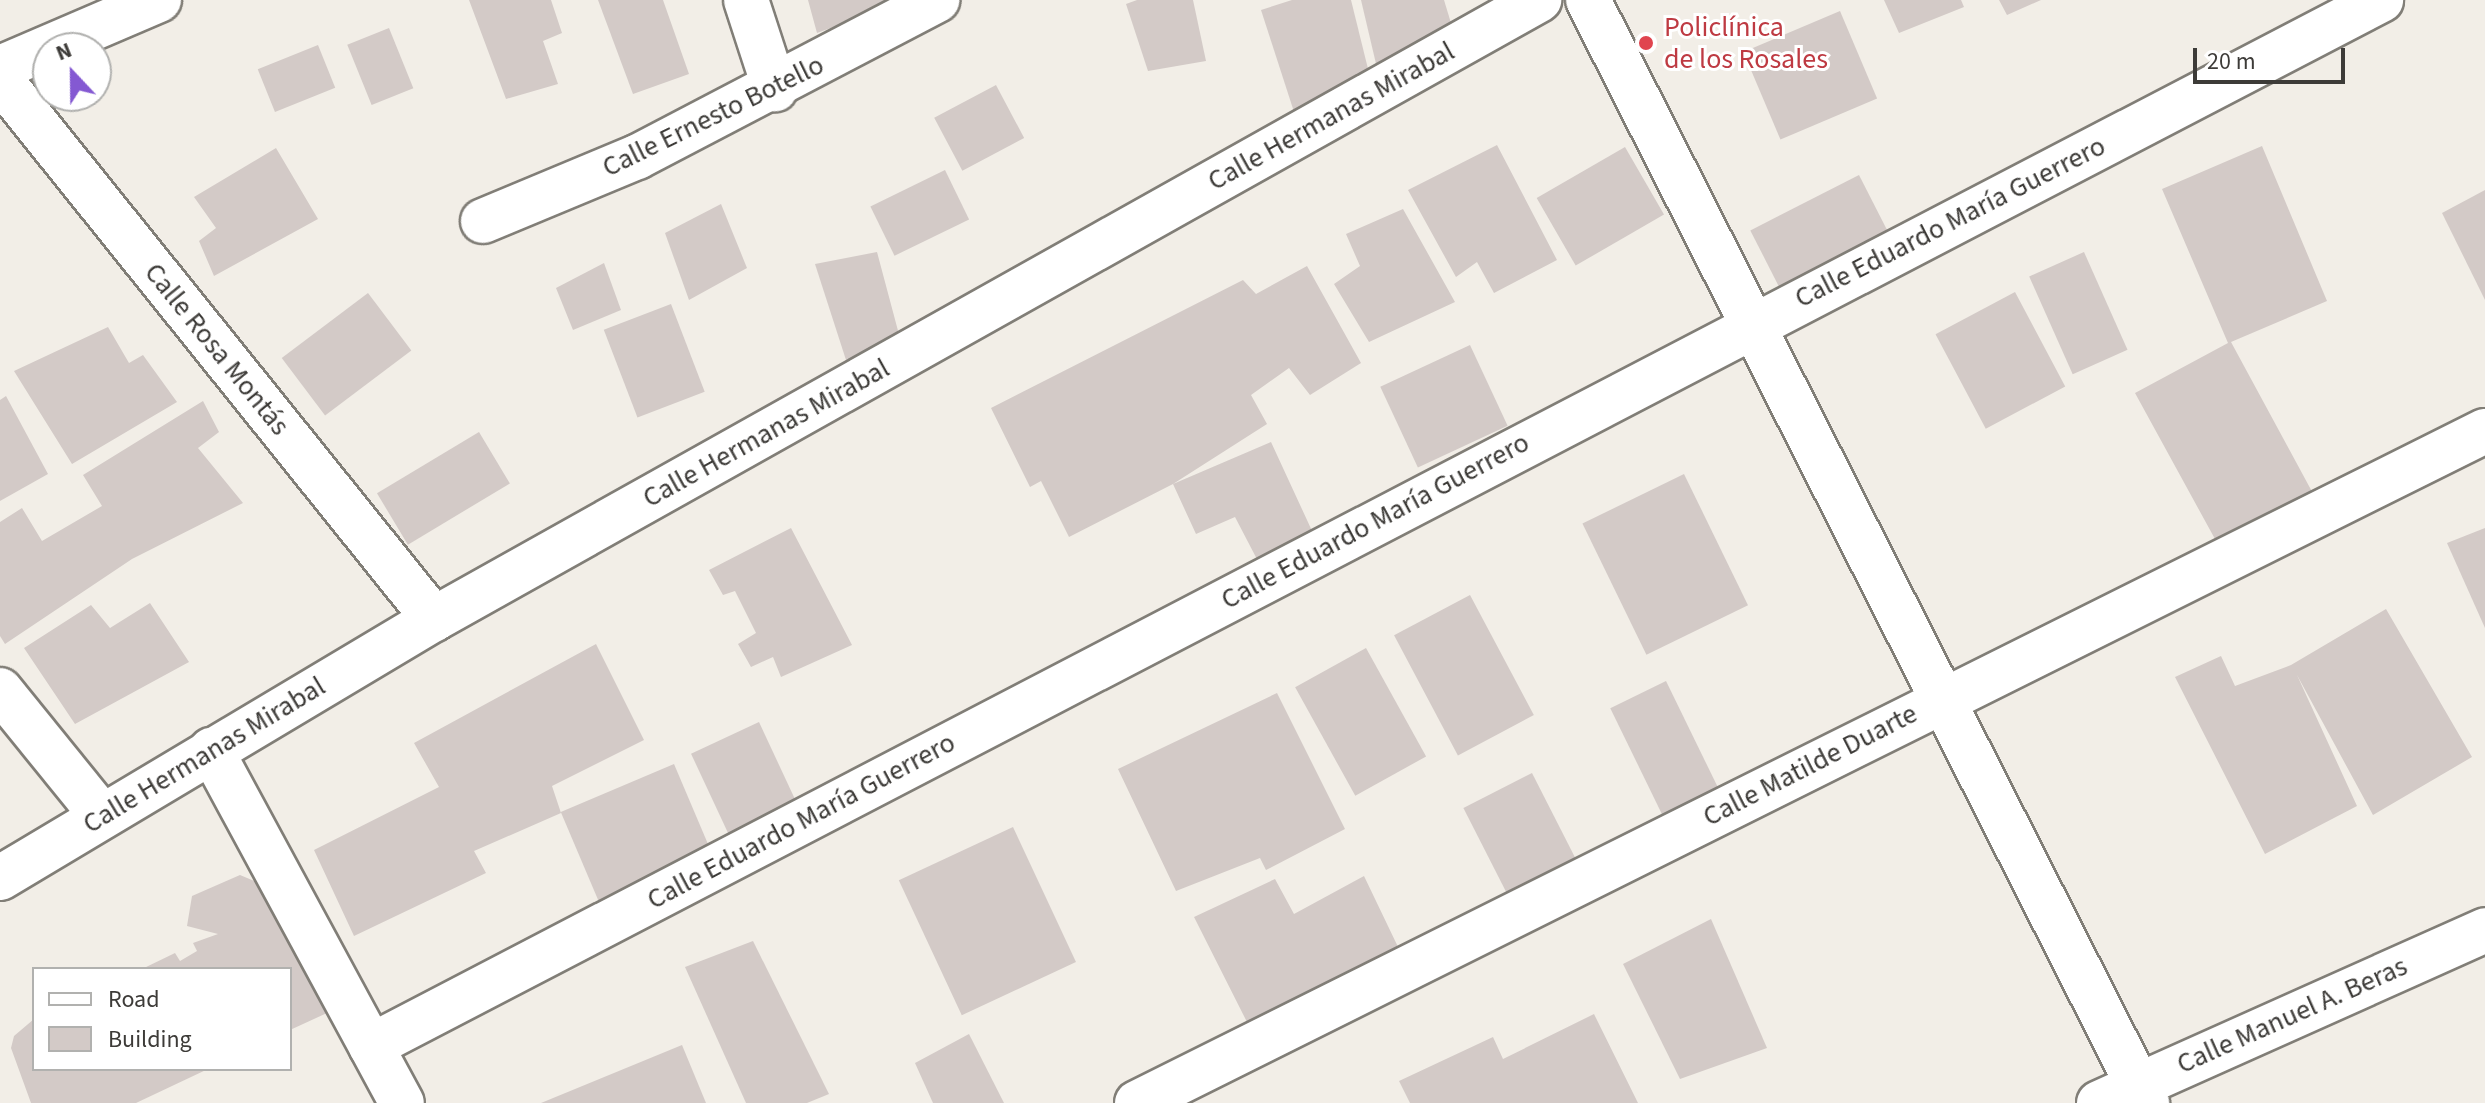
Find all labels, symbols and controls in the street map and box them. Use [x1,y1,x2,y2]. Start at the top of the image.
place label: Policlínica de los Rosales [1664,10,1828,76]
north arrow [32,32,112,112]
marker: Policlínica de los Rosales [1635,32,1657,54]
scale bar [2197,32,2349,82]
text: N [51,34,77,69]
street label: Calle Hermanas Mirabal [1202,34,1460,198]
text: 20 m [2207,44,2256,79]
street label: Calle Ernesto Botello [597,48,829,184]
street label: Calle Eduardo María Guerrero [1789,129,2111,315]
street label: Calle Rosa Montás [137,256,297,442]
street label: Calle Hermanas Mirabal [637,351,895,515]
street label: Calle Eduardo María Guerrero [1215,425,1535,617]
street label: Calle Hermanas Mirabal [77,669,331,841]
street label: Calle Matilde Duarte [1697,697,1923,833]
street label: Calle Eduardo María Guerrero [641,725,961,917]
street label: Calle Manuel A. Beras [2172,949,2412,1081]
legend [32,967,292,1071]
text: Road [108,982,160,1017]
text: Building [108,1022,192,1057]

